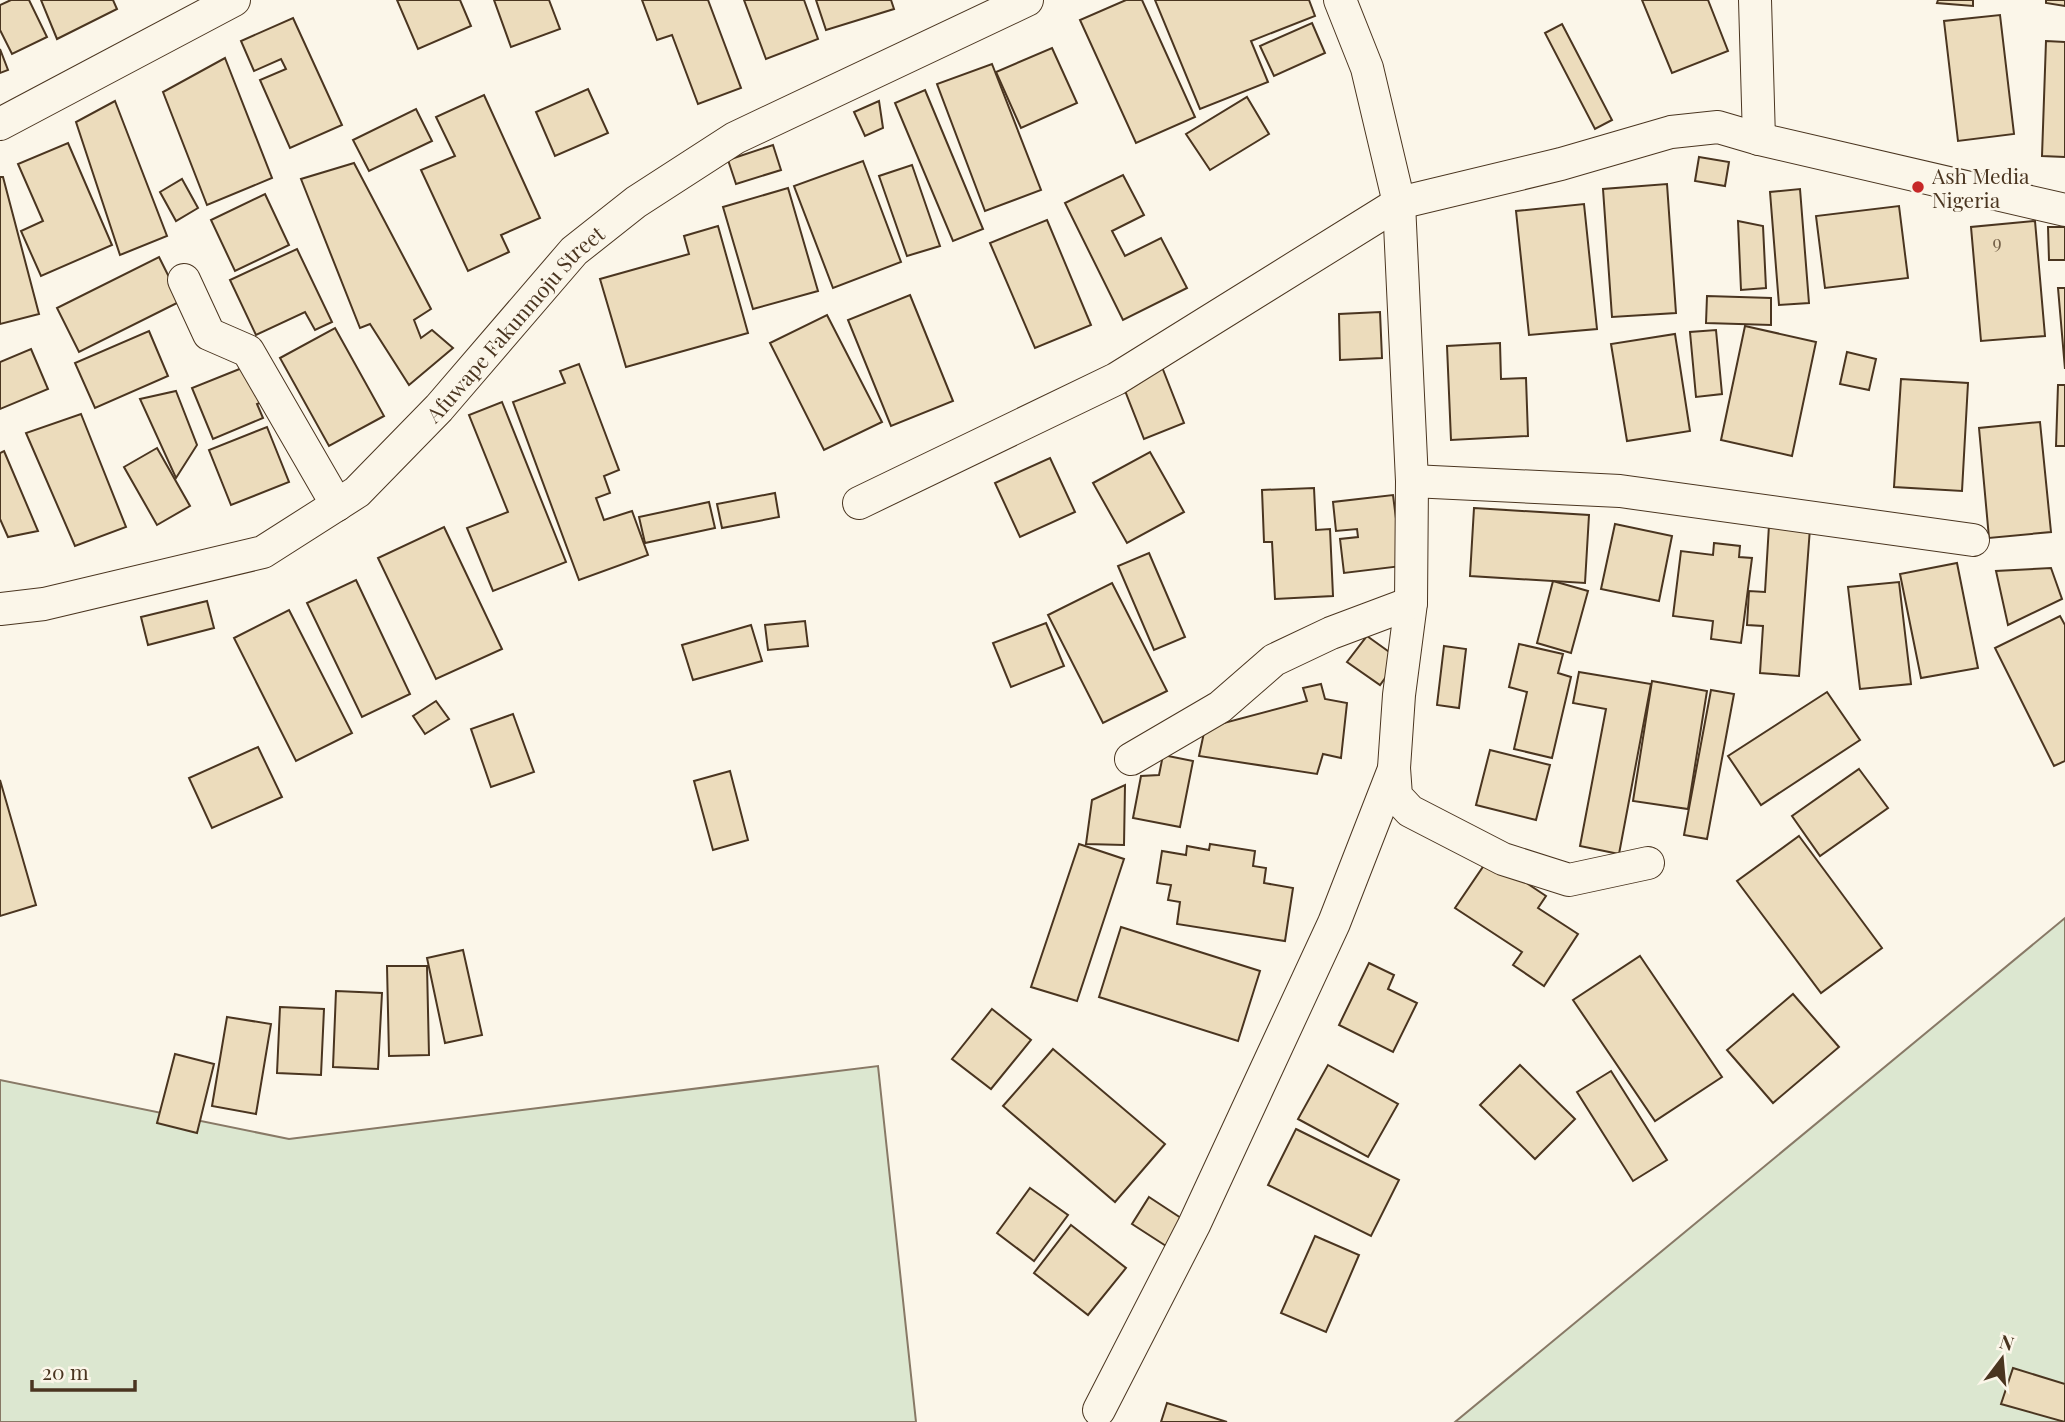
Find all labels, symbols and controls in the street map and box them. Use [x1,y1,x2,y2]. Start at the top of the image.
place label: Ash Media Nigeria [1931,161,2030,213]
marker: Ash Media Nigeria [1910,179,1926,195]
street label: Afuwape Fakunmoju Street [419,218,610,428]
house number: 9 [1992,230,2002,254]
north arrow [1967,1324,2037,1394]
text: N [1997,1327,2017,1356]
scale bar [32,1348,135,1392]
text: 20 m [42,1357,89,1385]

